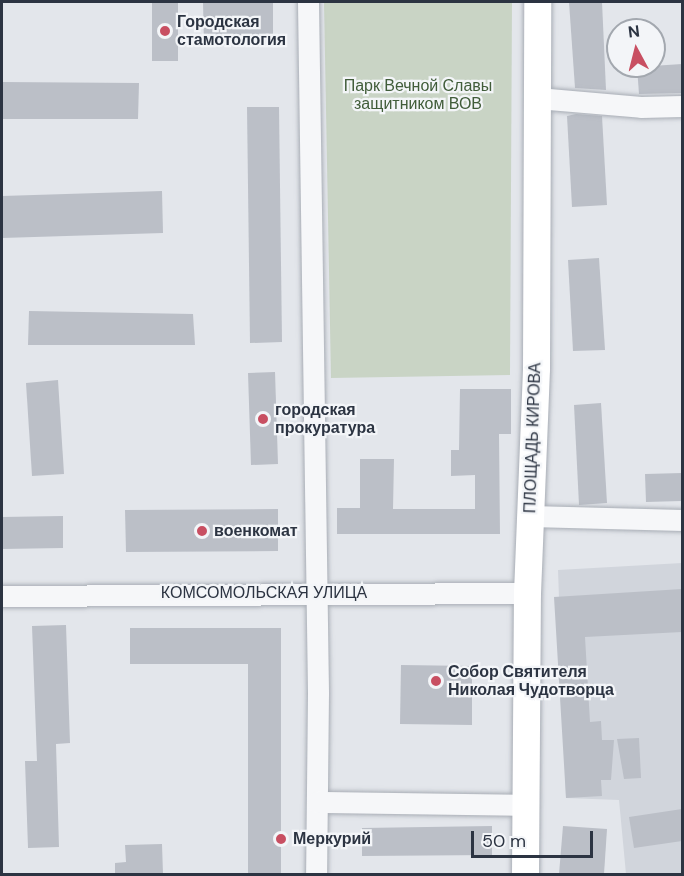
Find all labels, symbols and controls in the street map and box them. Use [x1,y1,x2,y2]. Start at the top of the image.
place label: Городская стамотология [177,12,286,50]
north arrow [606,18,666,78]
text: N [627,20,641,43]
marker: Городская стамотология [158,24,172,38]
park label: Парк Вечной Славы защитником ВОВ [344,76,492,114]
street label: ПЛОЩАДЬ КИРОВА [521,362,545,514]
place label: городская прокуратура [275,400,375,438]
marker: городская прокуратура [256,412,270,426]
place label: военкомат [214,521,298,541]
marker: военкомат [195,524,209,538]
street label: КОМСОМОЛЬСКАЯ УЛИЦА [161,583,367,603]
place label: Собор Святителя Николая Чудотворца [448,662,614,700]
marker: Собор Святителя Николая Чудотворца [429,674,443,688]
scale bar [474,819,596,857]
place label: Меркурий [293,829,371,849]
text: 50 m [482,829,526,853]
marker: Меркурий [274,832,288,846]

